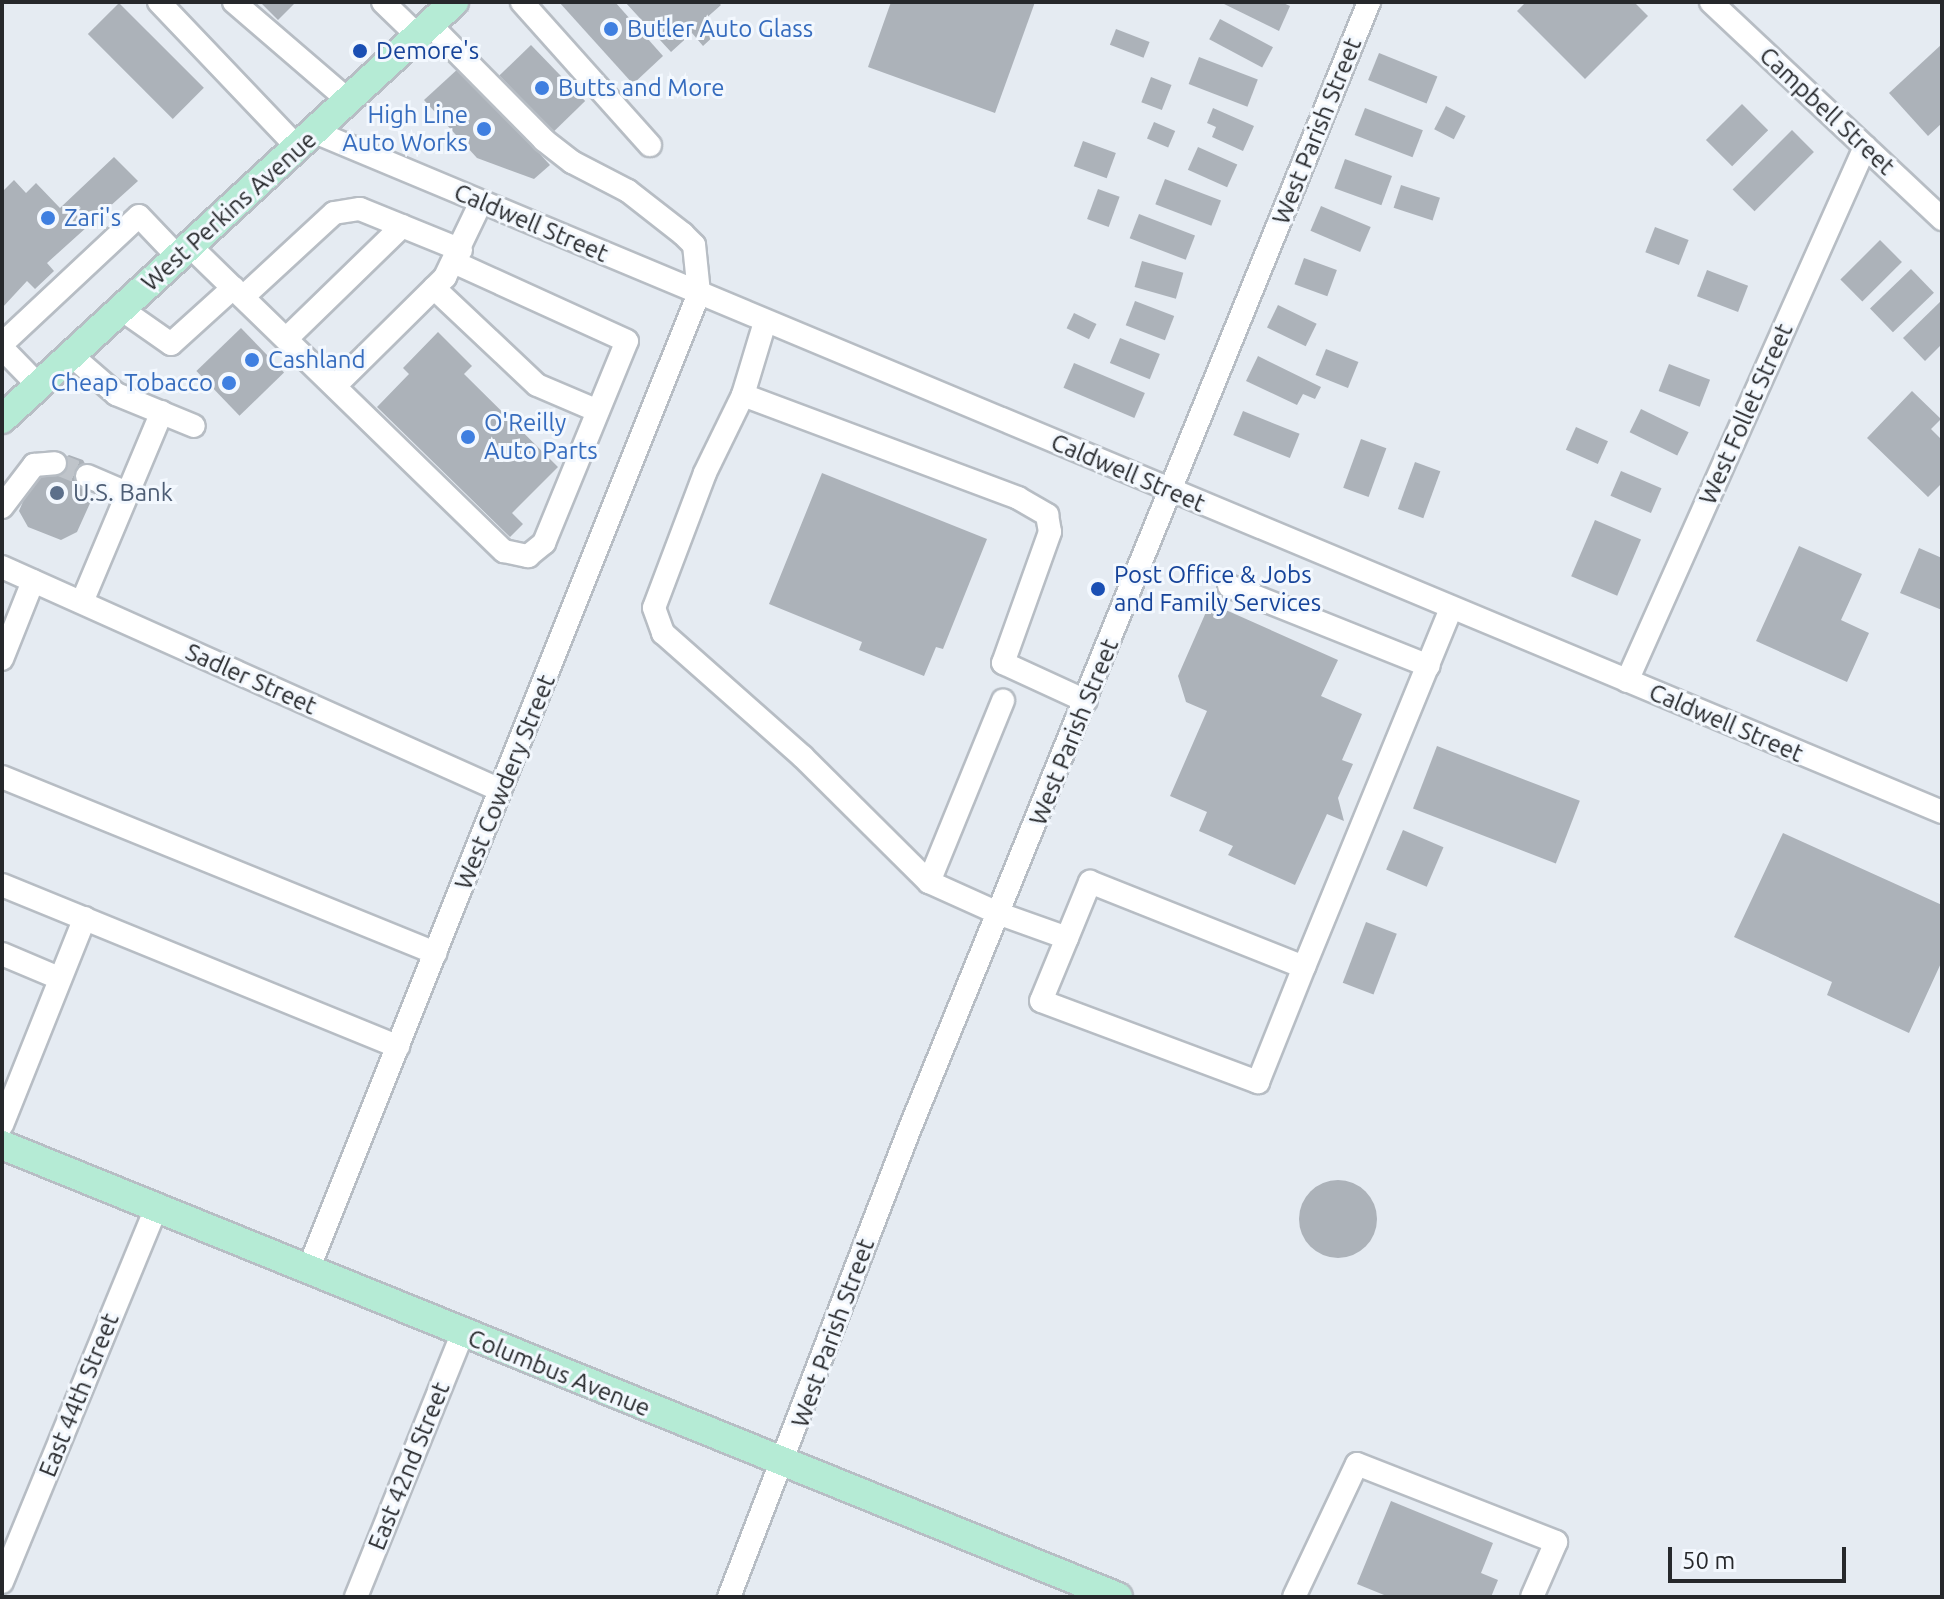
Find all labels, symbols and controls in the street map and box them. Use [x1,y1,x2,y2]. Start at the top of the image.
place label: Butler Auto Glass [627,15,813,43]
marker: Butler Auto Glass [602,20,620,38]
street label: West Parish Street [1266,34,1368,228]
place label: Demore's [376,37,479,65]
street label: Campbell Street [1753,41,1901,181]
marker: Demore's [351,42,369,60]
place label: Butts and More [558,74,725,102]
marker: Butts and More [533,79,551,97]
place label: High Line Auto Works [342,101,468,157]
marker: High Line Auto Works [475,120,493,138]
street label: West Perkins Avenue [136,125,322,297]
street label: Caldwell Street [450,178,612,268]
place label: Zari's [64,204,121,232]
marker: Zari's [39,209,57,227]
street label: West Follet Street [1693,319,1799,509]
place label: Cashland [268,346,366,374]
marker: Cashland [243,351,261,369]
place label: Cheap Tobacco [51,369,213,397]
marker: Cheap Tobacco [220,374,238,392]
place label: O'Reilly Auto Parts [484,409,598,465]
marker: O'Reilly Auto Parts [459,428,477,446]
street label: Caldwell Street [1047,428,1209,518]
place label: U.S. Bank [73,479,173,507]
marker: U.S. Bank [48,484,66,502]
place label: Post Office & Jobs and Family Services [1114,561,1321,617]
marker: Post Office & Jobs and Family Services [1089,580,1107,598]
street label: West Parish Street [1023,635,1125,829]
street label: Sadler Street [181,637,321,721]
street label: West Cowdery Street [449,671,561,893]
street label: Caldwell Street [1645,678,1807,768]
street label: West Parish Street [786,1235,880,1431]
street label: East 44th Street [33,1309,125,1481]
street label: Columbus Avenue [464,1323,654,1423]
street label: East 42nd Street [362,1378,456,1554]
scale bar [1672,1531,1850,1581]
text: 50 m [1682,1547,1735,1574]

